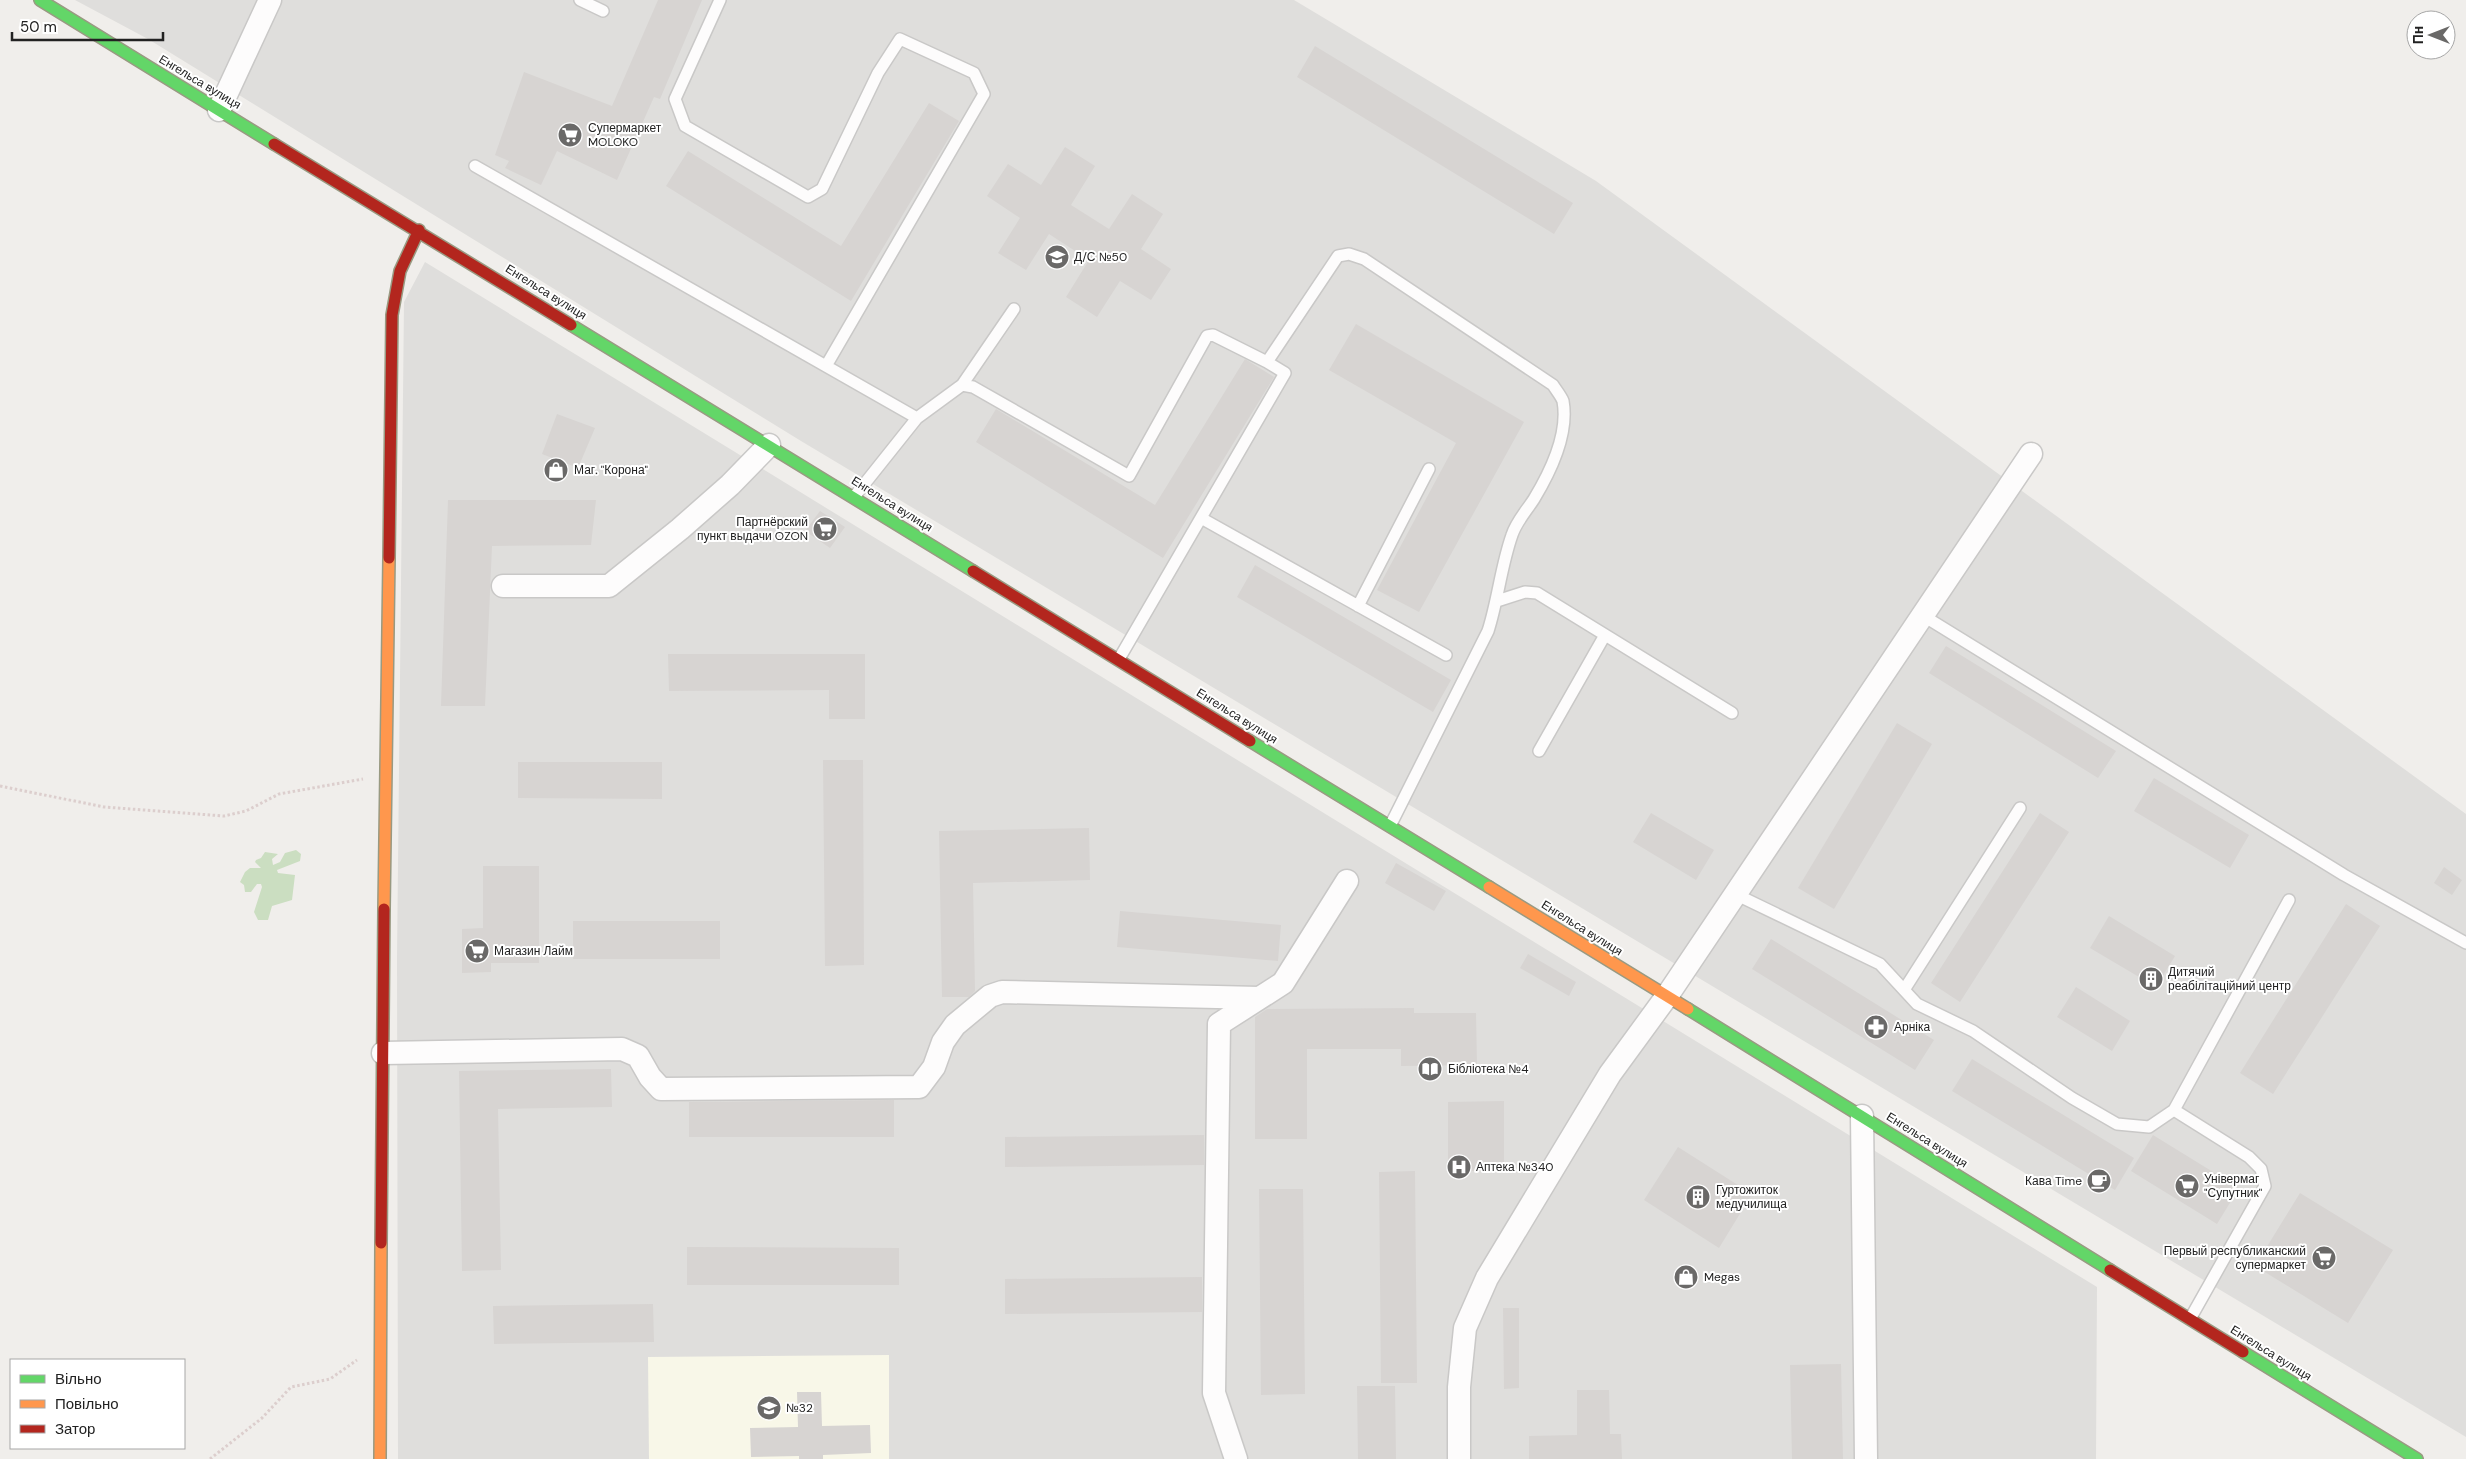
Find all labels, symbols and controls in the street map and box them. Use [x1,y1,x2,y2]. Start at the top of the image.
scale bar [12,10,164,42]
north arrow [2406,10,2456,60]
text: 50 m [20,17,57,37]
text: Пн [2409,26,2427,44]
street label: Енгельса вулиця [156,51,244,113]
place label: Супермаркет MOLOKO [588,120,662,150]
supermarket icon: Супермаркет MOLOKO [557,122,583,148]
school or university icon: Д/С №50 [1044,244,1070,270]
place label: Д/С №50 [1074,249,1127,265]
street label: Енгельса вулиця [502,261,590,323]
shop icon: Маг. "Корона" [543,457,569,483]
place label: Маг. "Корона" [574,462,649,478]
street label: Енгельса вулиця [848,473,936,535]
place label: Партнёрский пункт выдачи OZON [697,514,808,544]
supermarket icon: Партнёрский пункт выдачи OZON [812,516,838,542]
street label: Енгельса вулиця [1193,685,1281,747]
street label: Енгельса вулиця [1538,897,1626,959]
supermarket icon: Магазин Лайм [464,938,490,964]
place label: Магазин Лайм [494,943,573,959]
place label: Дитячий реабілітаційний центр [2168,964,2291,994]
building icon: Дитячий реабілітаційний центр [2138,966,2164,992]
pharmacy icon: Арніка [1863,1014,1889,1040]
place label: Арніка [1894,1019,1930,1035]
library icon: Бібліотека №4 [1417,1056,1443,1082]
place label: Бібліотека №4 [1448,1061,1529,1077]
street label: Енгельса вулиця [1883,1109,1971,1171]
hospital icon: Аптека №340 [1446,1154,1472,1180]
place label: Аптека №340 [1476,1159,1553,1175]
cafe icon: Кава Time [2086,1168,2112,1194]
place label: Універмаг "Супутник" [2204,1171,2263,1201]
place label: Кава Time [2025,1173,2082,1189]
supermarket icon: Універмаг "Супутник" [2174,1173,2200,1199]
place label: Гуртожиток медучилища [1716,1182,1787,1212]
building icon: Гуртожиток медучилища [1685,1184,1711,1210]
place label: Первый республиканский супермаркет [2164,1243,2306,1273]
supermarket icon: Первый республиканский супермаркет [2311,1245,2337,1271]
shop icon: Megas [1673,1264,1699,1290]
place label: Megas [1704,1269,1740,1285]
street label: Енгельса вулиця [2227,1322,2315,1384]
legend [10,1359,185,1449]
text: Вільно [55,1369,102,1389]
text: Повільно [55,1394,119,1414]
school or university icon: №32 [756,1395,782,1421]
place label: №32 [786,1400,813,1416]
text: Затор [55,1419,95,1439]

